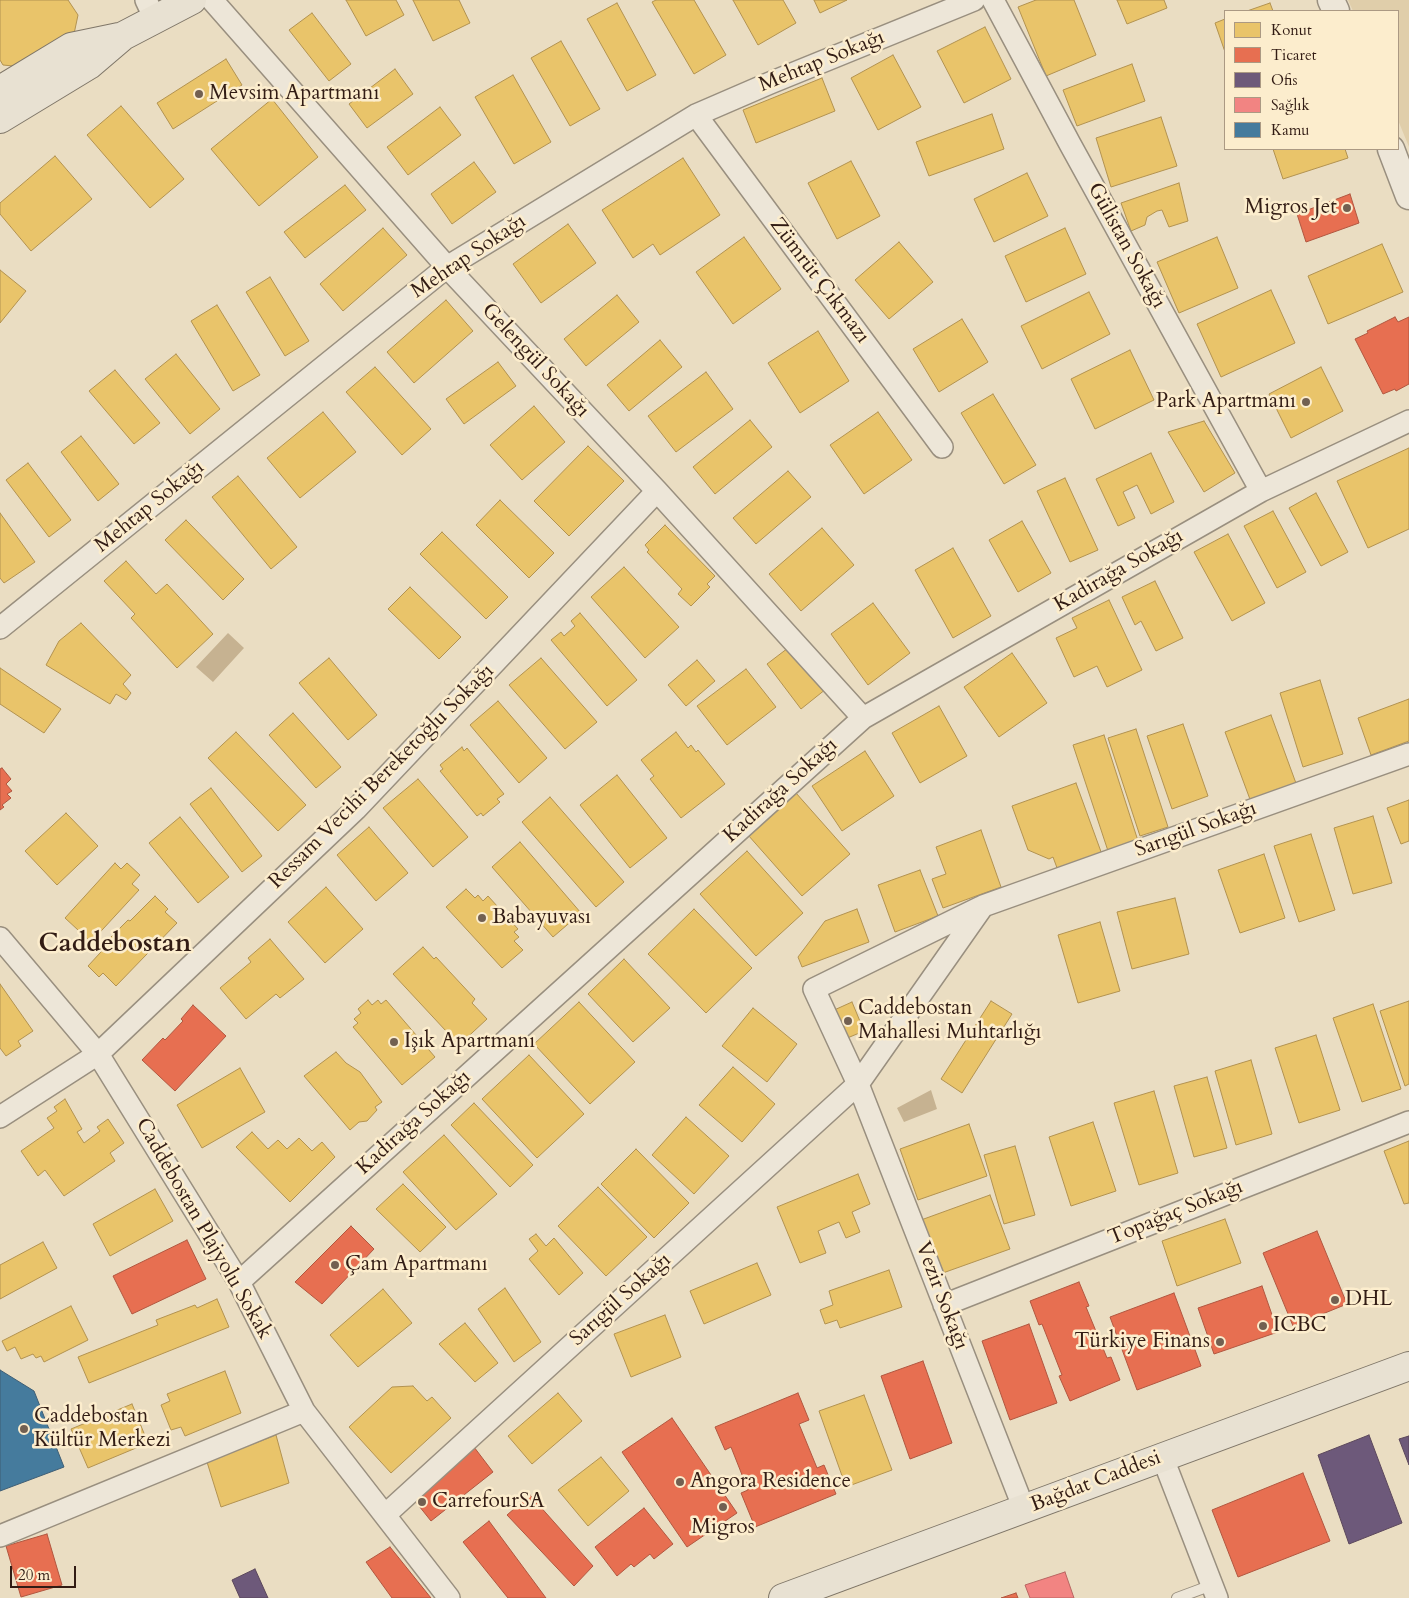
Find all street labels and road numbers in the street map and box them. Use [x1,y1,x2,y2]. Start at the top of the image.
street label: Mehtap Sokağı [756,25,888,99]
street label: Gülistan Sokağı [1081,179,1171,313]
street label: Mehtap Sokağı [407,209,531,305]
street label: Zümrüt Çıkmazı [764,213,874,349]
street label: Gelengül Sokağı [476,299,594,423]
street label: Mehtap Sokağı [90,455,210,559]
street label: Kadirağa Sokağı [1050,524,1188,618]
street label: Ressam Vecihi Bereketoğlu Sokağı [264,659,500,895]
street label: Kadirağa Sokağı [719,733,843,849]
street label: Sarıgül Sokağı [1132,796,1260,864]
street label: Kadirağa Sokağı [352,1065,476,1181]
street label: Caddebostan Plajyolu Sokak [129,1114,277,1344]
street label: Topağaç Sokağı [1105,1175,1247,1251]
street label: Vezir Sokağı [909,1239,973,1353]
street label: Sarıgül Sokağı [565,1248,677,1352]
street label: Bağdat Caddesi [1027,1446,1165,1518]

